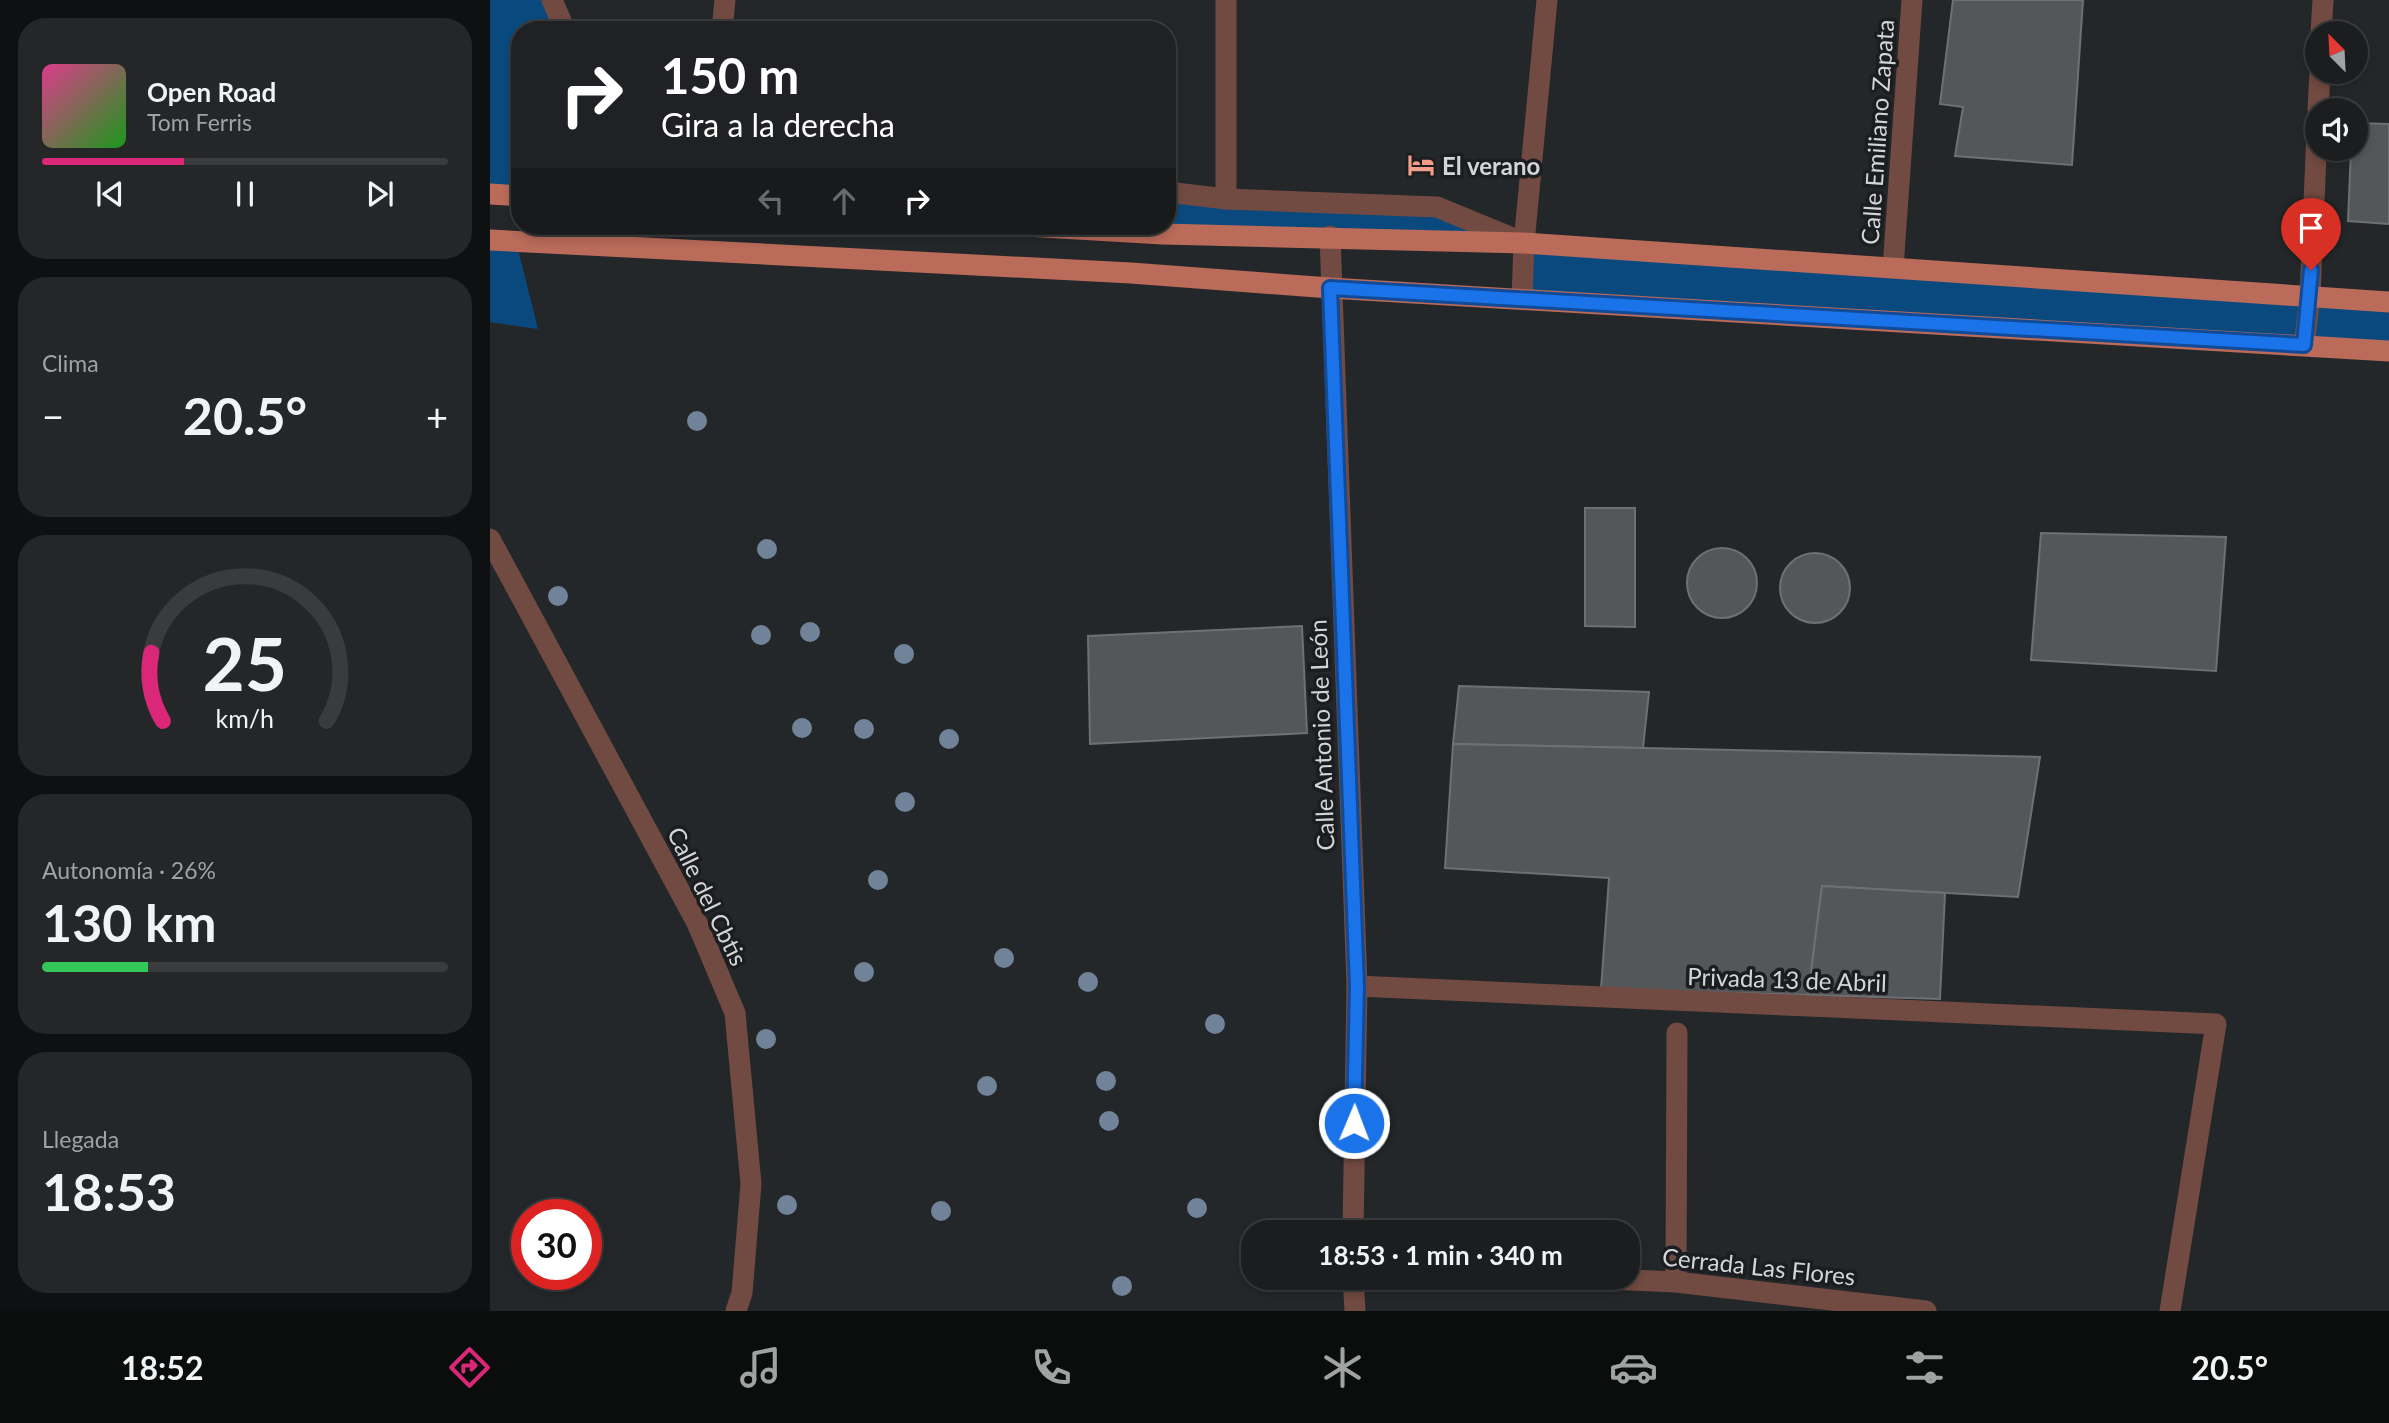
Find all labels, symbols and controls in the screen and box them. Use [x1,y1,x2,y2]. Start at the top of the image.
street label: Calle Emiliano Zapata [1855,18,1899,246]
north arrow [2305,21,2368,84]
map controls [2305,21,2368,161]
text: 150 m [661,46,799,104]
icon: right [546,49,637,140]
text: Open Road [147,76,276,108]
button: sound [2305,98,2368,161]
text: Gira a la derecha [661,105,895,144]
text: Tom Ferris [147,108,252,136]
hotel icon: El verano [1406,150,1436,180]
place label: El verano [1442,151,1540,180]
icon: previous [91,175,129,213]
icon: pause [226,175,264,213]
icon: next [361,175,399,213]
icon: left [752,182,790,220]
icon: ahead [825,182,863,220]
icon: right [898,182,936,220]
pin [2281,198,2341,270]
icon: arrive [2292,209,2330,247]
text: Clima [42,349,99,377]
text: 20.5° [183,384,307,446]
text: − [42,393,64,439]
text: + [426,393,448,439]
street label: Calle Antonio de León [1302,619,1340,851]
text: 25 [203,620,287,708]
text: km/h [216,703,274,733]
street label: Calle del Cbtis [662,822,754,970]
text: Autonomía · 26% [42,856,216,884]
text: 130 km [42,891,216,953]
street label: Privada 13 de Abril [1687,961,1887,997]
position arrow [1317,1086,1391,1160]
text: Llegada [42,1125,119,1153]
text: 18:53 [42,1160,176,1222]
speed limit sign: 30 [511,1199,602,1290]
text: 18:53 · 1 min · 340 m [1318,1239,1563,1271]
street label: Cerrada Las Flores [1661,1241,1857,1291]
icon: directions [445,1343,494,1392]
icon: music [736,1343,785,1392]
icon: phone [1027,1343,1076,1392]
icon: climate [1318,1343,1367,1392]
icon: car [1609,1343,1658,1392]
icon: filters [1900,1343,1949,1392]
text: 18:52 [121,1348,203,1387]
text: 20.5° [2191,1348,2268,1387]

